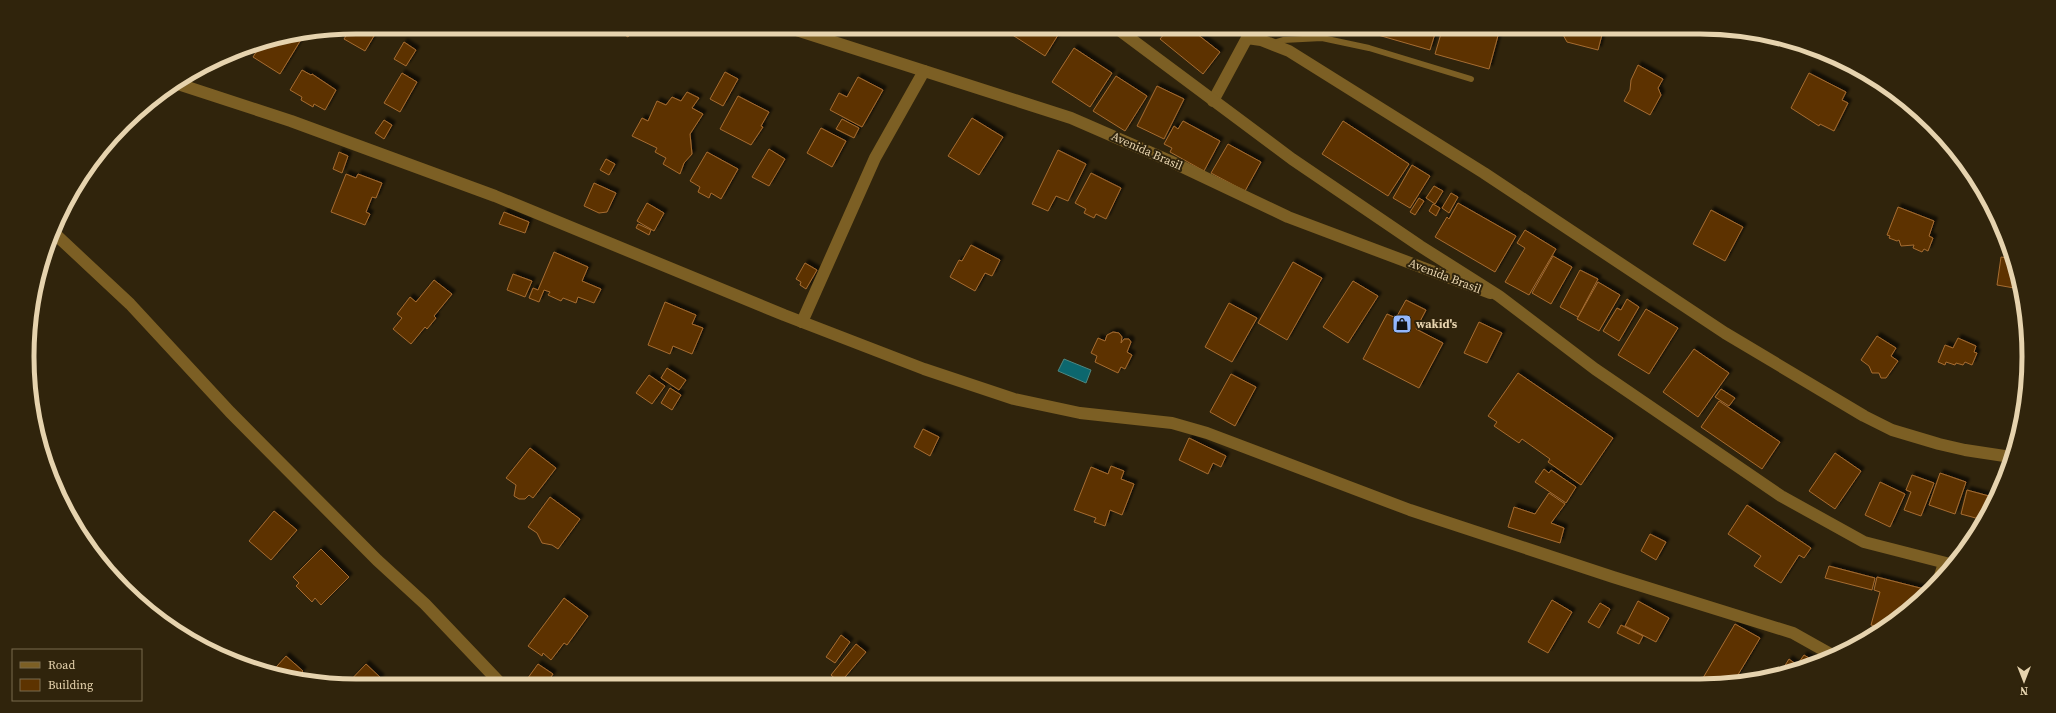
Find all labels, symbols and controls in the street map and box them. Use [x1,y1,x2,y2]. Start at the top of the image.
street label: Avenida Brasil [1109,128,1186,174]
street label: Avenida Brasil [1406,255,1484,297]
shop icon: wakid's [1391,313,1413,335]
place label: wakid's [1415,316,1458,332]
legend [12,649,142,701]
text: Road [48,657,75,673]
north arrow [2004,661,2044,701]
text: Building [48,677,93,693]
text: N [2020,683,2028,698]

